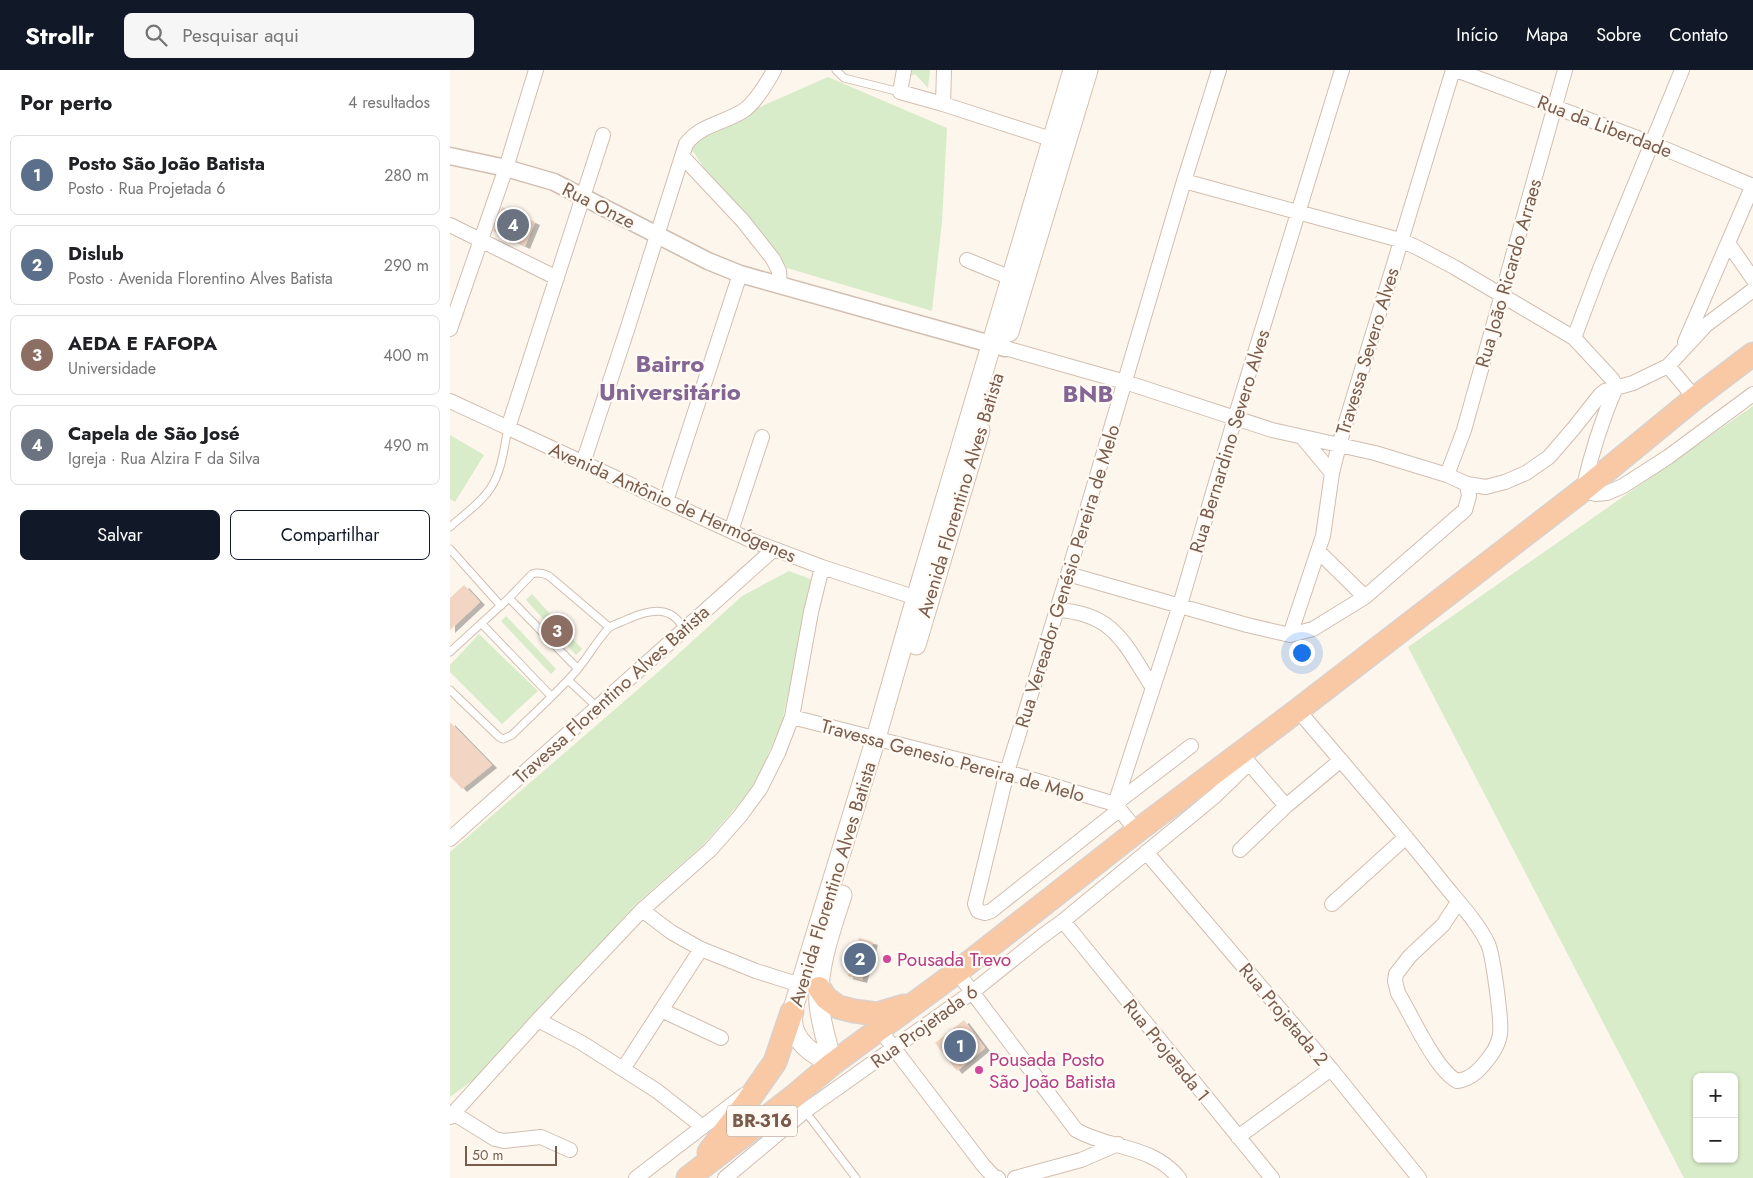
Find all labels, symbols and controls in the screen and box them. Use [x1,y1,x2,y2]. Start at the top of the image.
search box [124,13,474,58]
text: Strollr [25,18,94,53]
icon: search [142,21,170,49]
text: Pesquisar aqui [182,22,299,49]
text: Início [1456,22,1498,48]
text: Mapa [1526,22,1568,48]
text: Sobre [1596,22,1641,48]
text: Contato [1669,22,1728,48]
text: Por perto [20,88,112,118]
street label: Rua da Liberdade [1534,88,1676,165]
text: 4 resultados [348,91,430,114]
text: Posto São João Batista [68,150,265,177]
text: 1 [33,164,41,187]
text: 280 m [384,164,429,187]
street label: Rua João Ricardo Arraes [1469,175,1548,371]
street label: Rua Onze [558,176,640,235]
text: Posto · Rua Projetada 6 [68,177,225,200]
pin: 4 [497,206,529,244]
text: Dislub [68,240,124,267]
text: 2 [32,254,42,277]
text: 290 m [384,254,429,277]
street label: Travessa Severo Alves [1329,264,1406,438]
text: Posto · Avenida Florentino Alves Batista [68,267,333,290]
street label: Rua Bernardino Severo Alves [1183,326,1276,556]
text: AEDA E FAFOPA [68,330,217,357]
text: 3 [32,344,42,367]
text: 400 m [383,344,429,367]
district label: Bairro Universitário [599,346,741,409]
text: Universidade [68,357,156,380]
street label: Avenida Florentino Alves Batista [910,369,1011,621]
district label: BNB [1063,376,1113,411]
text: Capela de São José [68,420,240,447]
street label: Rua Vereador Genésio Pereira de Melo [1008,421,1127,731]
text: 4 [31,434,43,457]
text: 490 m [384,434,429,457]
street label: Avenida Antônio de Hermógenes [545,436,801,569]
text: Igreja · Rua Alzira F da Silva [68,447,260,470]
button: Salvar [20,510,220,560]
button: Compartilhar [230,510,430,560]
street label: Travessa Florentino Alves Batista [507,599,715,790]
pin: 3 [541,612,573,650]
your location [1289,640,1315,666]
street label: Travessa Genesio Pereira de Melo [818,712,1088,809]
street label: Avenida Florentino Alves Batista [782,758,883,1010]
pin: 2 [844,940,876,978]
place label: Pousada Trevo [897,946,1011,973]
marker: Pousada Trevo [881,953,893,965]
street label: Rua Projetada 2 [1233,957,1335,1072]
street label: Rua Projetada 6 [865,978,984,1075]
street label: Rua Projetada 1 [1117,993,1216,1107]
pin: 1 [944,1027,976,1065]
place label: Pousada Posto São João Batista [989,1046,1116,1095]
marker: Pousada Posto São João Batista [973,1064,985,1076]
map controls [1693,1073,1738,1163]
button: + [1693,1073,1738,1118]
road number: BR-316 [727,1106,797,1136]
button: − [1693,1118,1738,1163]
scale bar [465,1143,558,1166]
text: 50 m [472,1145,503,1165]

